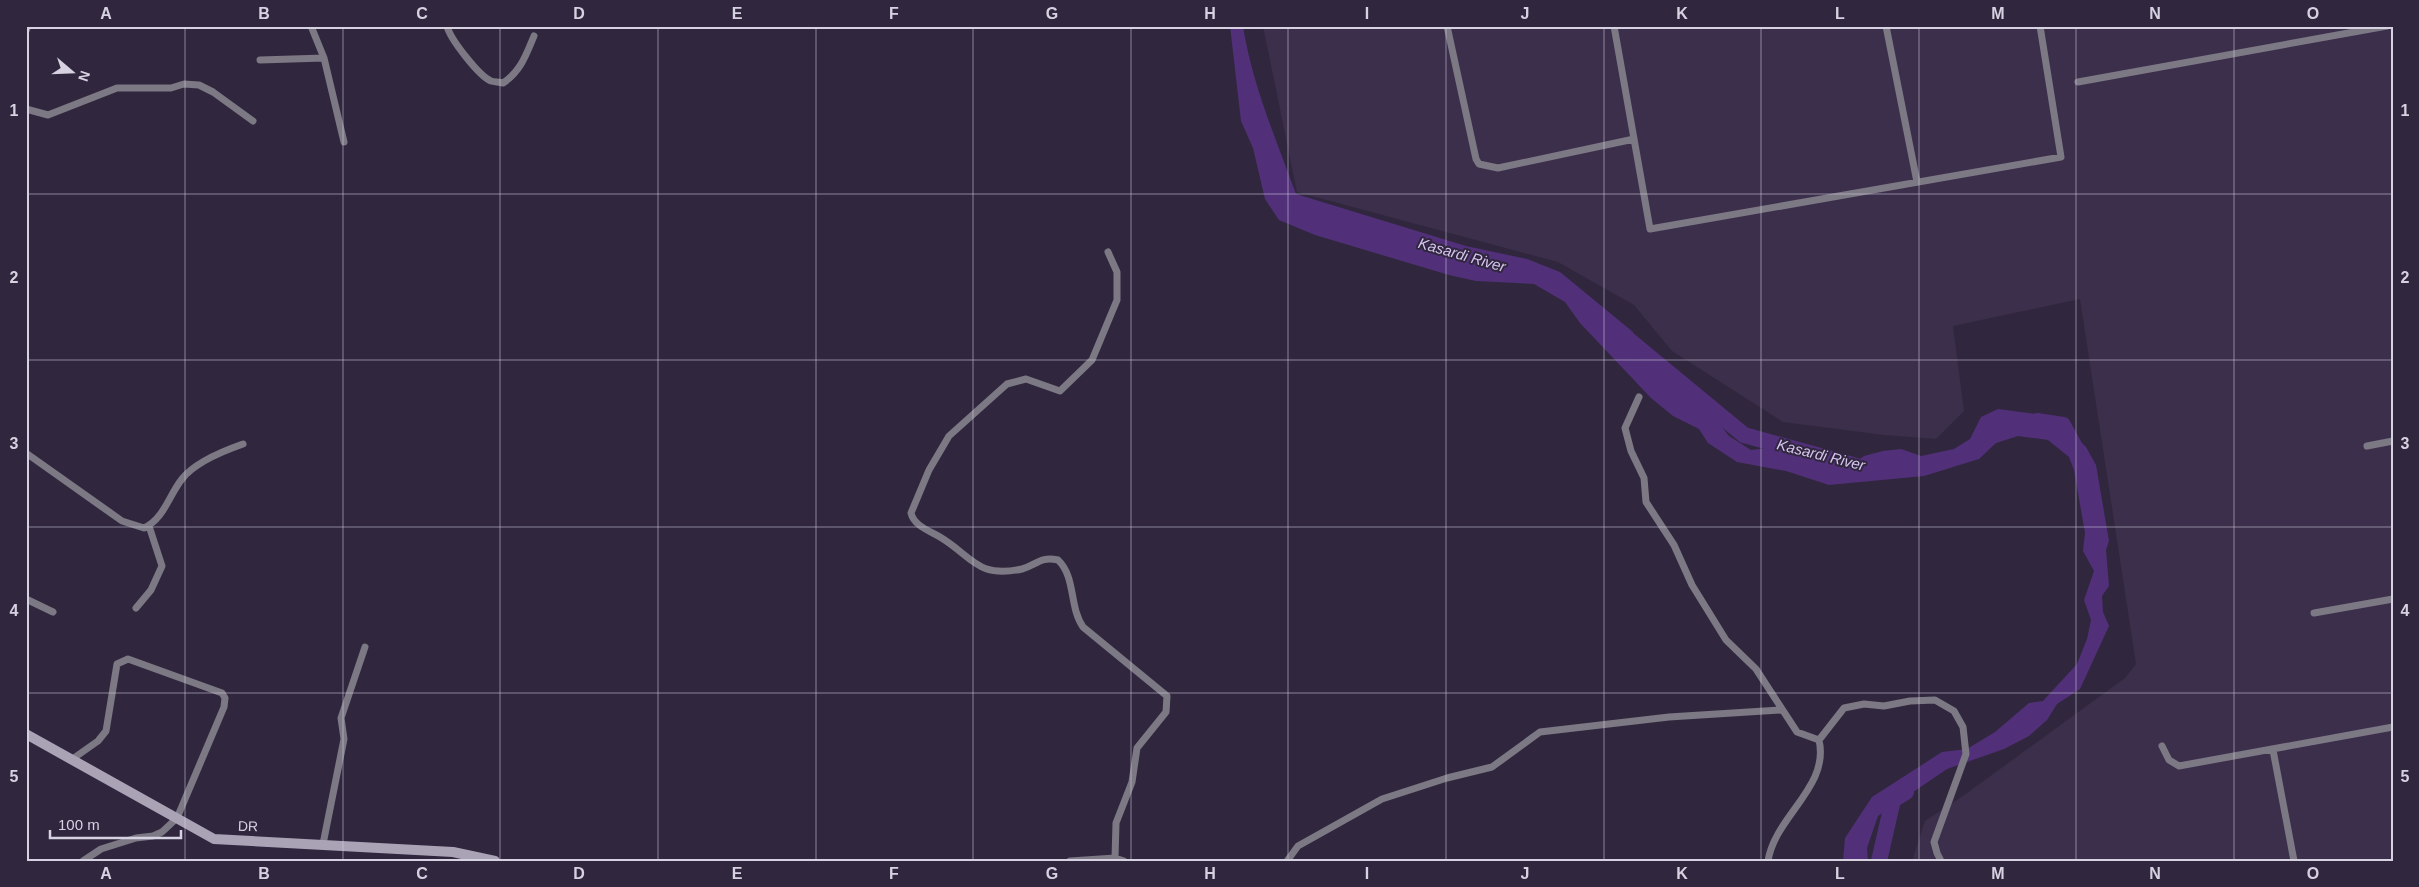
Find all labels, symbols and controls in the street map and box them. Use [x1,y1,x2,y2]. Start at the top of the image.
text: A [100,5,112,22]
text: B [258,5,270,22]
text: C [416,5,428,22]
text: D [573,5,585,22]
text: E [732,5,743,22]
text: F [889,5,899,22]
text: G [1046,5,1058,22]
text: H [1204,5,1216,22]
text: I [1365,5,1369,22]
text: J [1521,5,1529,22]
text: K [1676,5,1688,22]
text: L [1835,5,1845,22]
text: M [1991,5,2005,22]
text: N [2149,5,2161,22]
text: O [2307,5,2319,22]
north arrow [48,48,98,98]
text: N [75,69,94,84]
text: 1 [10,102,19,119]
text: 1 [2401,102,2410,119]
water label: Kasardi River [1417,234,1509,275]
text: 2 [10,269,19,286]
text: 2 [2401,269,2410,286]
text: 3 [10,435,19,452]
water label: Kasardi River [1775,435,1868,474]
text: 3 [2401,435,2410,452]
text: 4 [10,602,19,619]
text: 4 [2401,602,2410,619]
text: 5 [10,768,19,785]
text: 5 [2401,768,2410,785]
scale bar [50,807,181,839]
text: 100 m [58,816,100,833]
street label: DR [238,818,258,834]
text: A [100,865,112,882]
text: B [258,865,270,882]
text: C [416,865,428,882]
text: D [573,865,585,882]
text: E [732,865,743,882]
text: F [889,865,899,882]
text: G [1046,865,1058,882]
text: H [1204,865,1216,882]
text: I [1365,865,1369,882]
text: J [1521,865,1529,882]
text: K [1676,865,1688,882]
text: L [1835,865,1845,882]
text: M [1991,865,2005,882]
text: N [2149,865,2161,882]
text: O [2307,865,2319,882]

